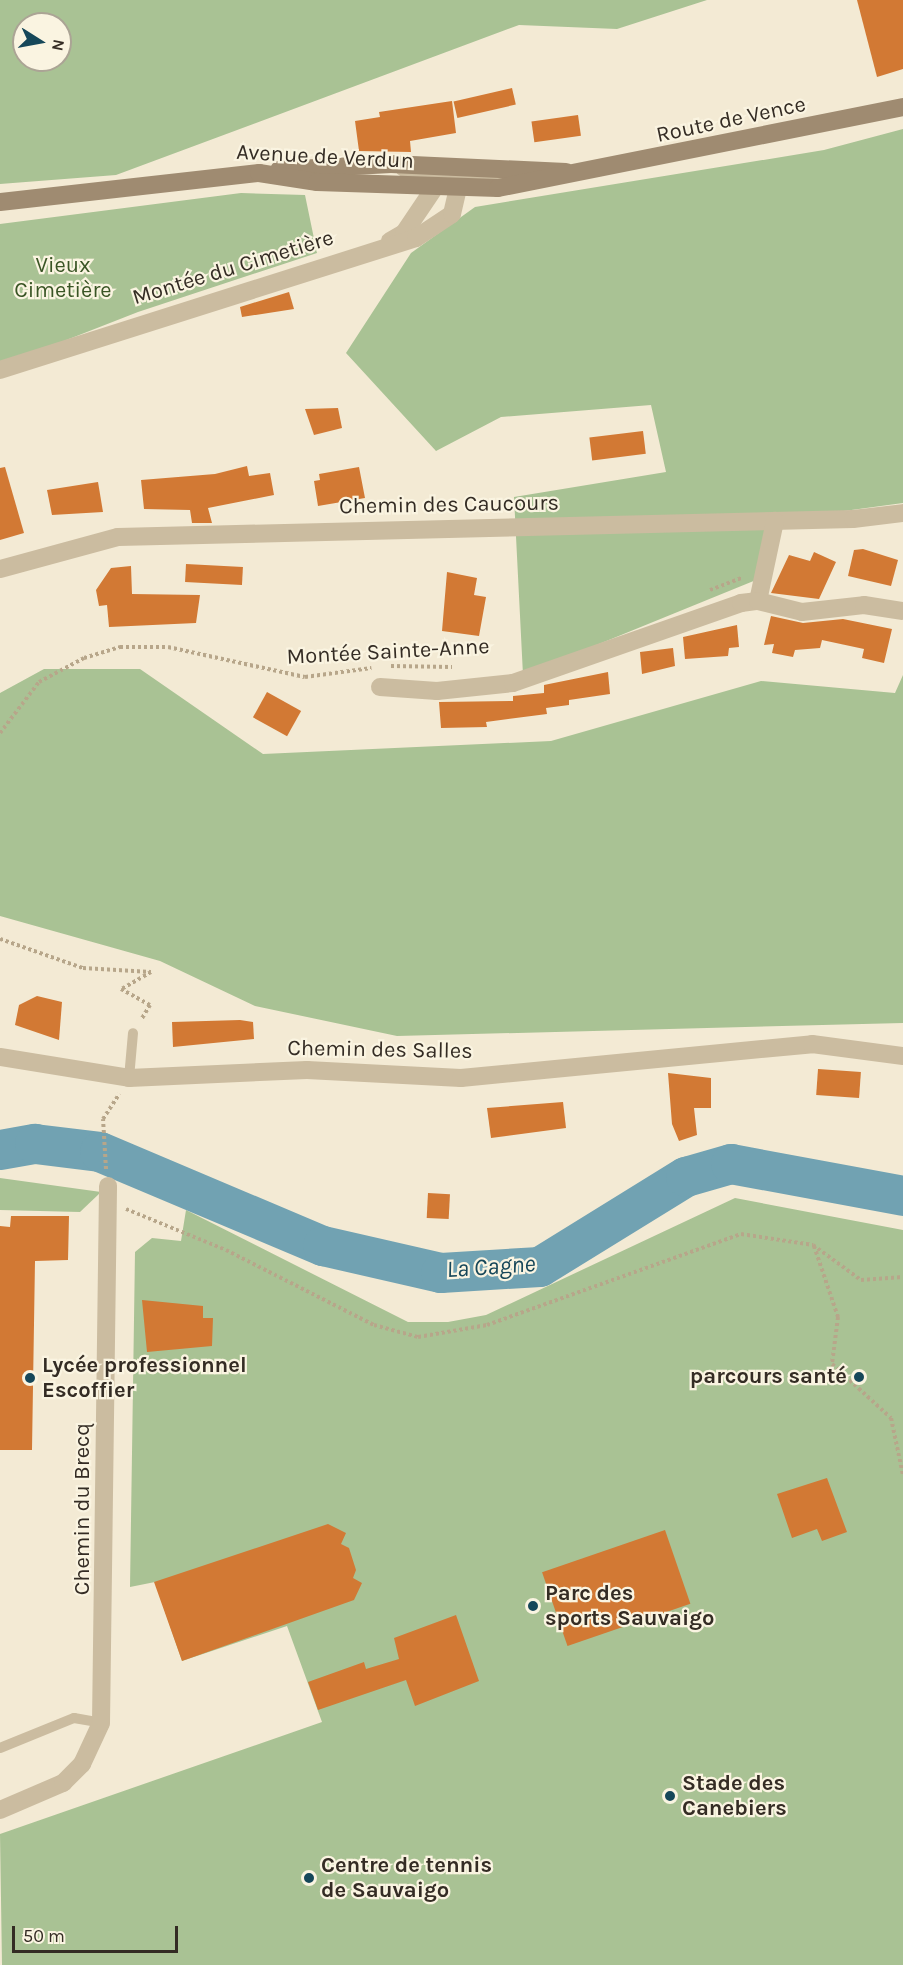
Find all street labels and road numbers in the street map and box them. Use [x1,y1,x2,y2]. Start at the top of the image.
street label: Route de Vence [654,91,808,149]
street label: Avenue de Verdun [236,139,414,175]
street label: Montée du Cimetière [129,225,337,311]
street label: Chemin des Caucours [339,490,559,520]
street label: Montée Sainte-Anne [286,634,490,670]
street label: Chemin des Salles [287,1035,473,1065]
street label: Chemin du Brecq [70,1423,96,1595]

